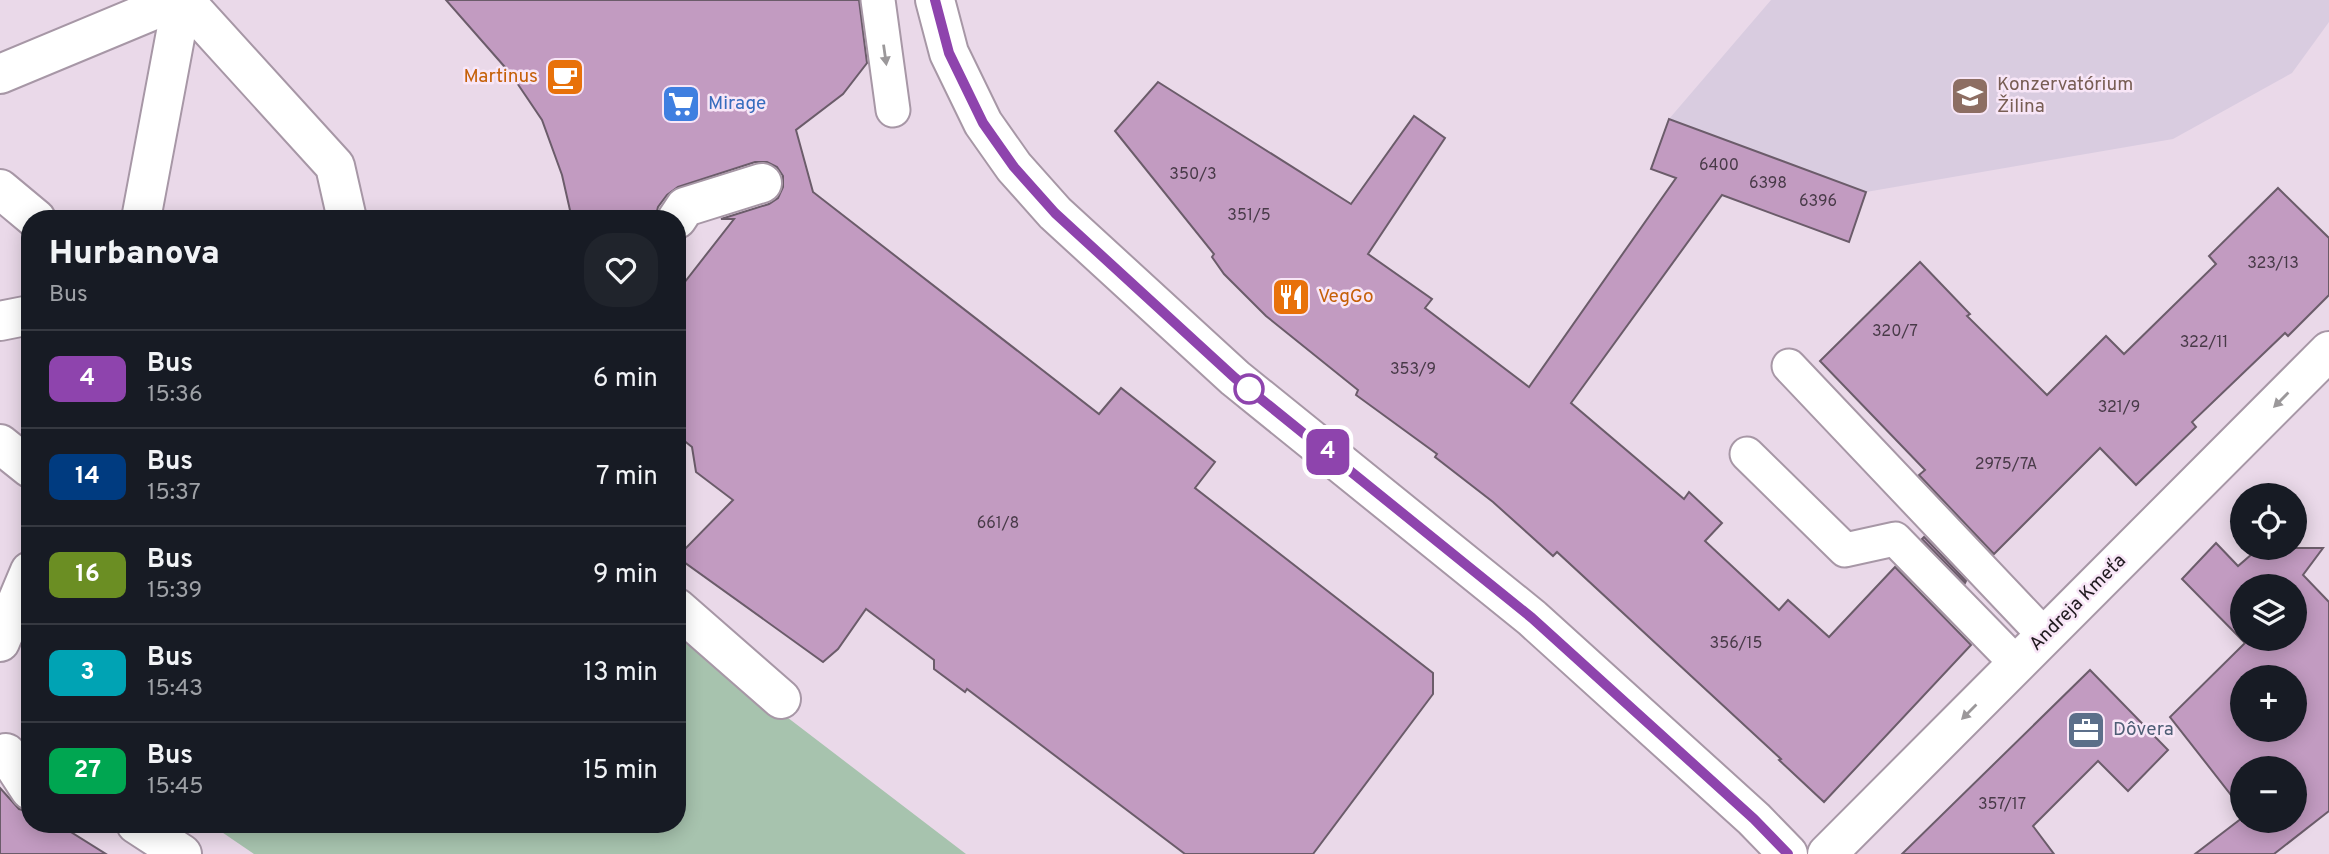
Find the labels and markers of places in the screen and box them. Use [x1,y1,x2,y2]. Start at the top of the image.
cafe icon: Martinus [544,56,586,98]
place label: Martinus [463,65,538,89]
place label: Konzervatórium Žilina [1997,73,2133,119]
school or university icon: Konzervatórium Žilina [1949,75,1991,117]
supermarket icon: Mirage [660,83,702,125]
place label: Mirage [708,92,766,116]
restaurant icon: VegGo [1270,276,1312,318]
place label: VegGo [1318,285,1374,309]
unlabelled marker [1234,374,1264,404]
office icon: Dôvera [2065,709,2107,751]
place label: Dôvera [2113,718,2174,742]

